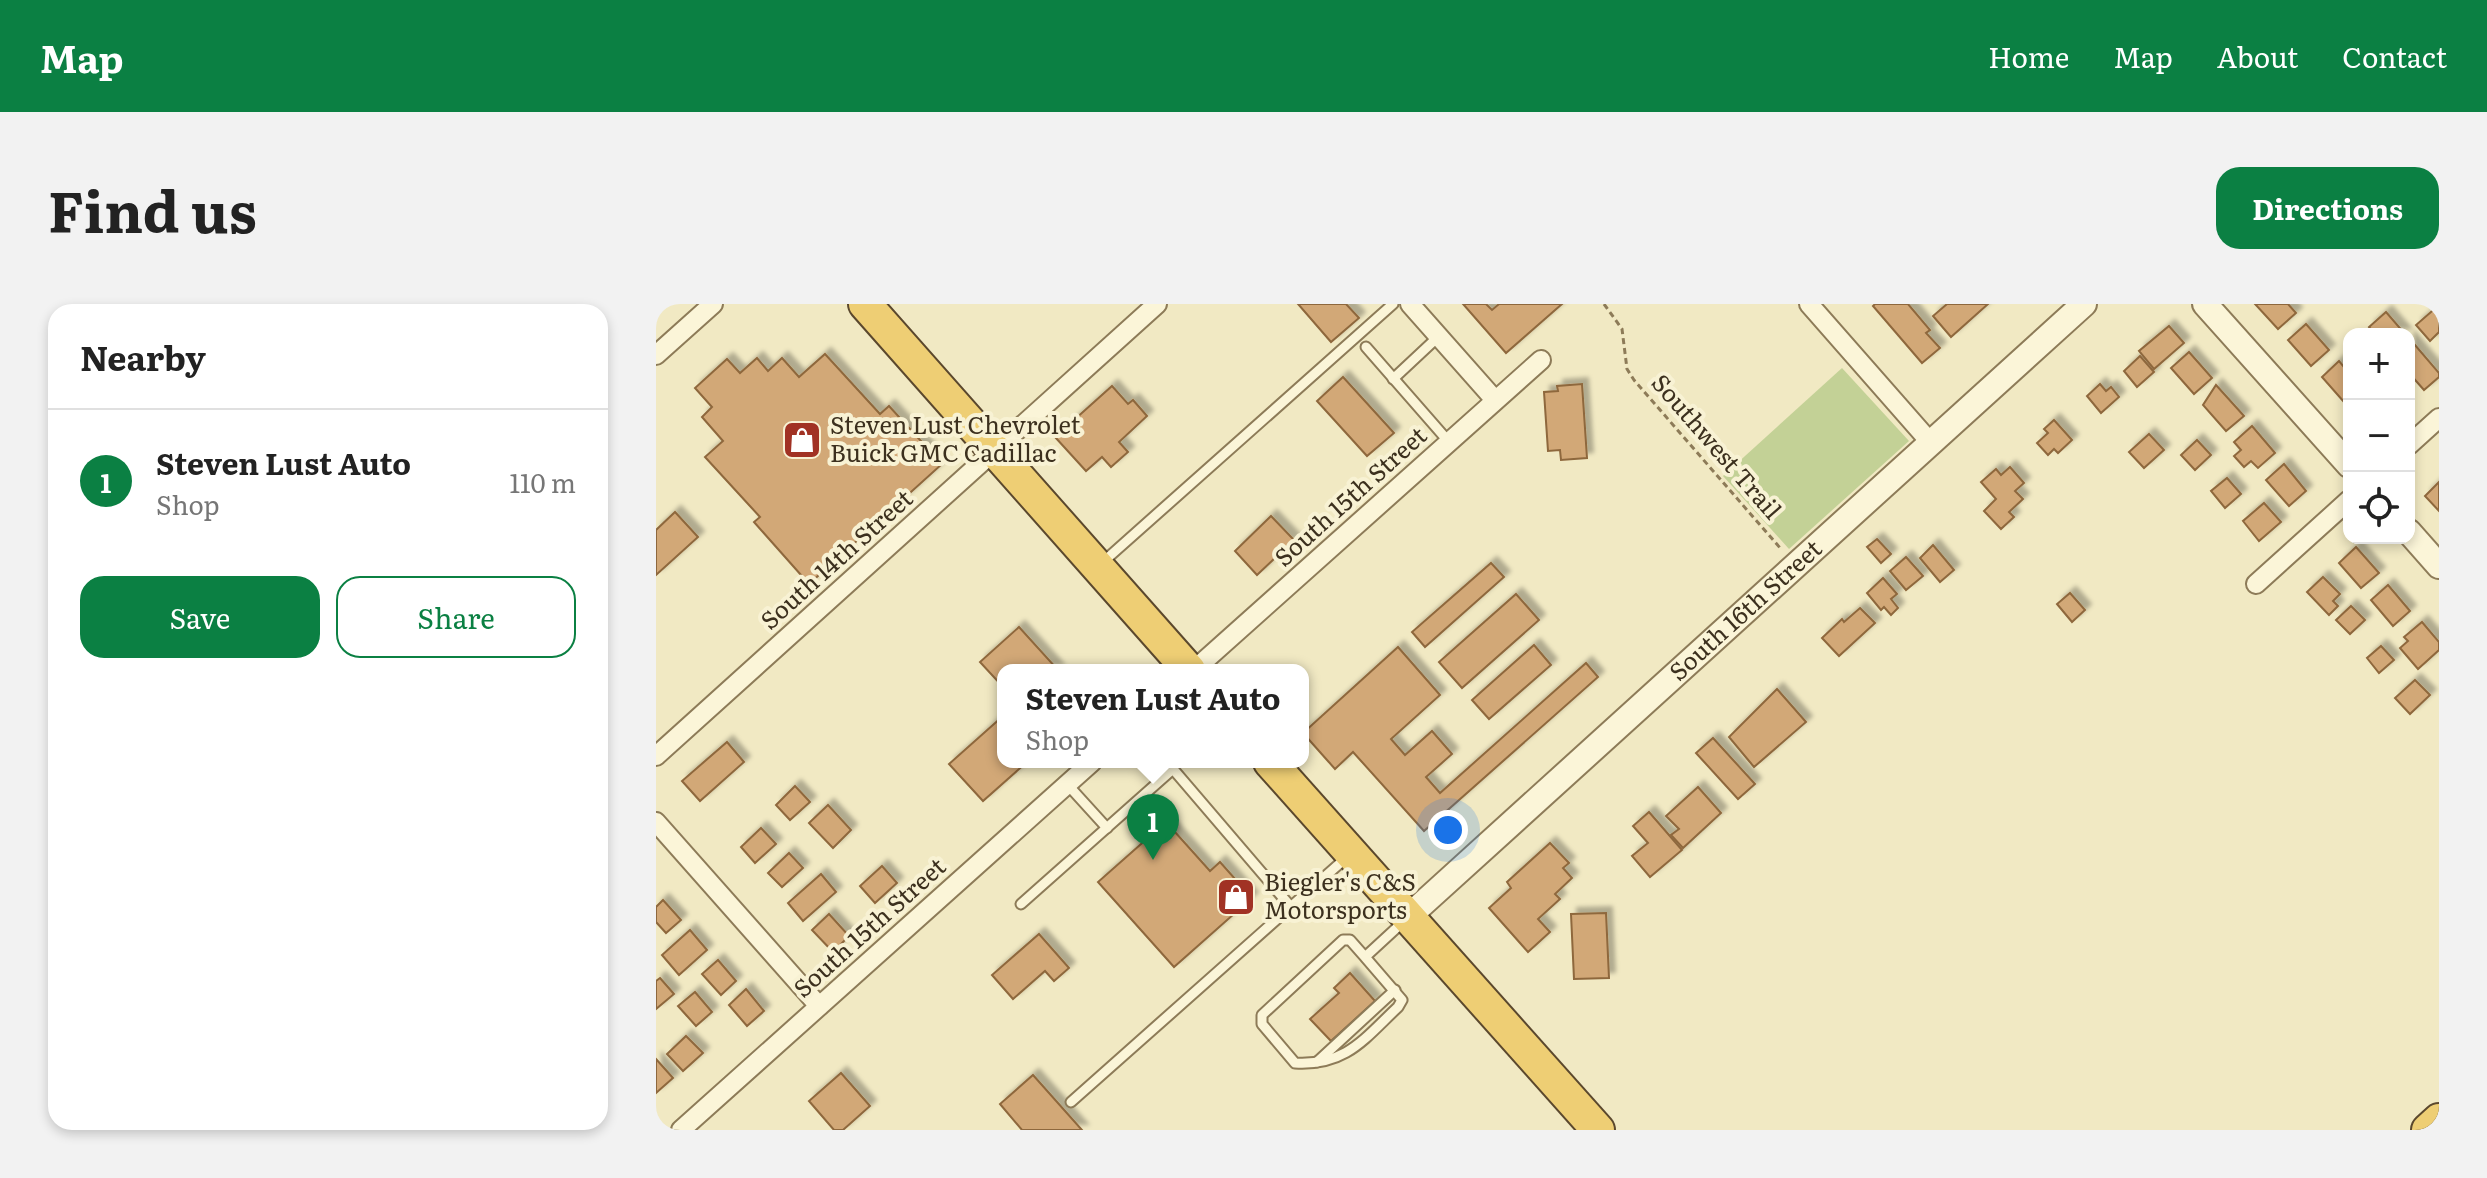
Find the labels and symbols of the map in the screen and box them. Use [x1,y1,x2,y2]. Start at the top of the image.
street label: Southwest Trail [1645,365,1791,526]
place label: Steven Lust Chevrolet Buick GMC Cadillac [830,406,1081,469]
street label: South 15th Street [1265,417,1433,573]
shop icon: Steven Lust Chevrolet Buick GMC Cadillac [781,419,823,461]
street label: South 14th Street [751,480,919,636]
street label: South 16th Street [1660,530,1828,687]
pin: 1 [1127,794,1179,860]
your location [1428,810,1468,850]
street label: South 15th Street [784,848,952,1004]
place label: Biegler's C&S Motorsports [1264,863,1416,926]
shop icon: Biegler's C&S Motorsports [1215,876,1257,918]

